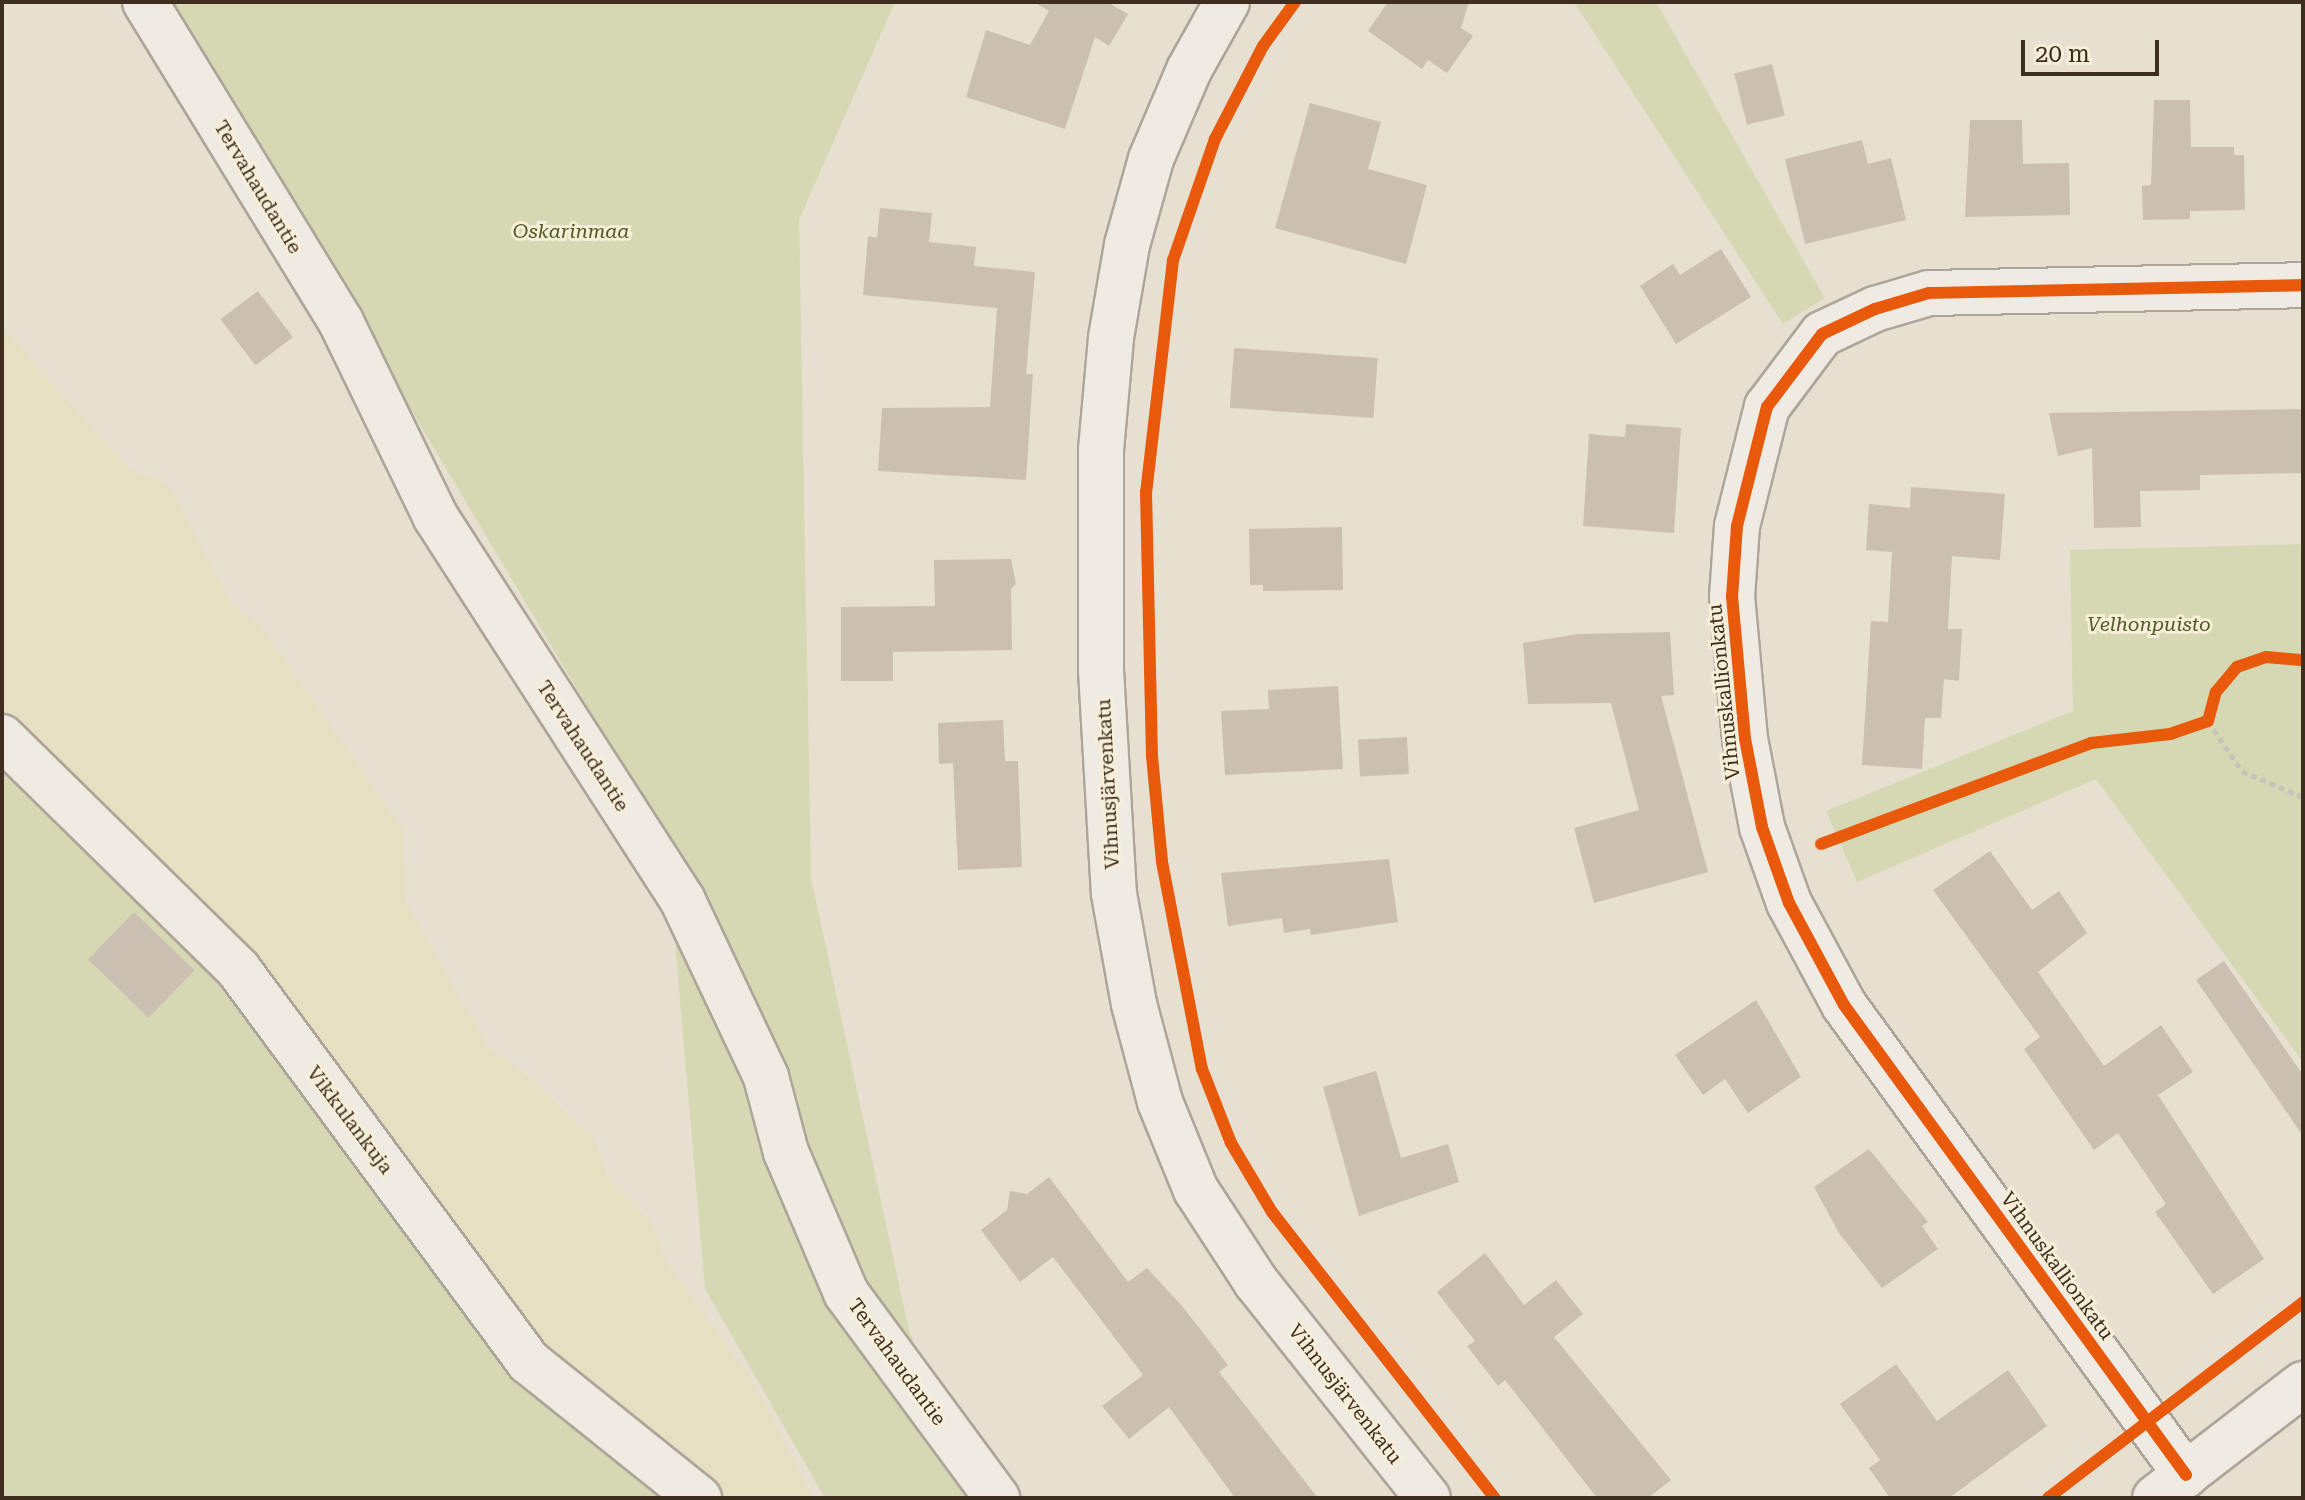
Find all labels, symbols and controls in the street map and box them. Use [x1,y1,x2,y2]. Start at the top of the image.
scale bar [2025,24,2163,74]
text: 20 m [2035,40,2090,68]
street label: Tervahaudantie [209,116,307,258]
park label: Oskarinmaa [513,219,629,243]
street label: Vihnuskallionkatu [1703,603,1745,781]
park label: Velhonpuisto [2087,612,2211,636]
street label: Tervahaudantie [532,676,634,816]
street label: Vihnusjärvenkatu [1092,698,1124,870]
street label: Vikkulankuja [302,1061,398,1179]
street label: Vihnuskallionkatu [1995,1187,2119,1345]
street label: Tervahaudantie [843,1294,951,1430]
street label: Vihnusjärvenkatu [1283,1319,1407,1469]

